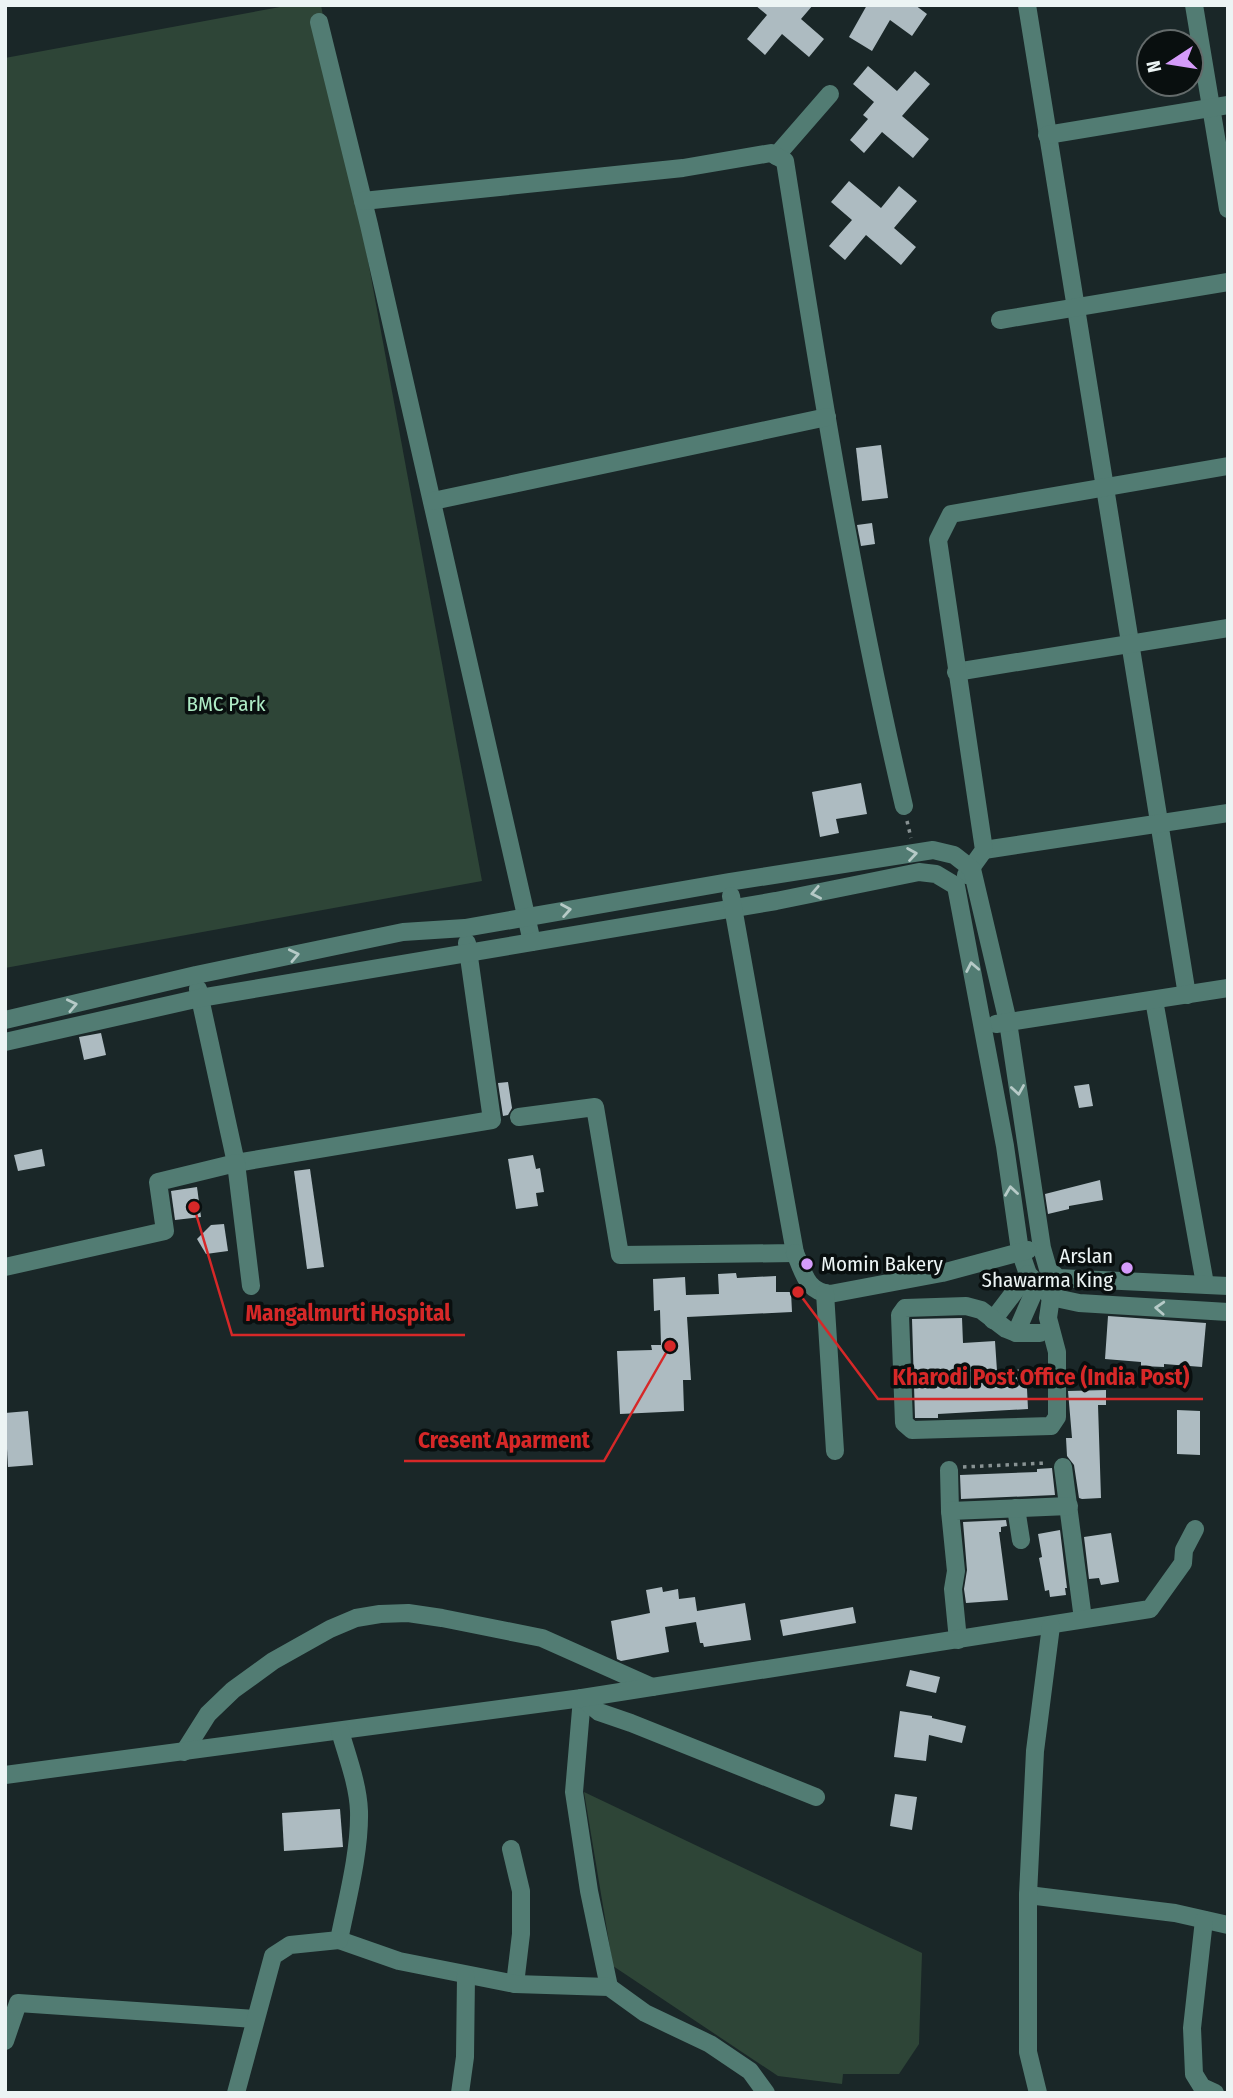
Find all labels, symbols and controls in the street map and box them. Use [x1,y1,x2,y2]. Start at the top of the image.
north arrow [1135,28,1205,98]
text: N [1141,58,1166,74]
park label: BMC Park [186,691,266,717]
one-way arrow [906,847,918,862]
one-way arrow [810,884,822,899]
one-way arrow [560,903,572,918]
one-way arrow [288,949,300,964]
one-way arrow [965,961,980,973]
one-way arrow [66,999,78,1013]
one-way arrow [1010,1084,1025,1096]
one-way arrow [1004,1185,1019,1197]
place label: Arslan Shawarma King [982,1243,1113,1293]
place label: Momin Bakery [821,1251,943,1277]
marker: Momin Bakery [799,1256,815,1272]
marker: Arslan Shawarma King [1119,1260,1135,1276]
callout: Mangalmurti Hospital [232,1291,465,1335]
text: Mangalmurti Hospital [245,1299,451,1327]
one-way arrow [1154,1301,1165,1316]
callout: Kharodi Post Office (India Post) [878,1355,1203,1399]
text: Kharodi Post Office (India Post) [893,1363,1190,1391]
callout: Cresent Aparment [404,1417,604,1461]
text: Cresent Aparment [418,1426,591,1454]

